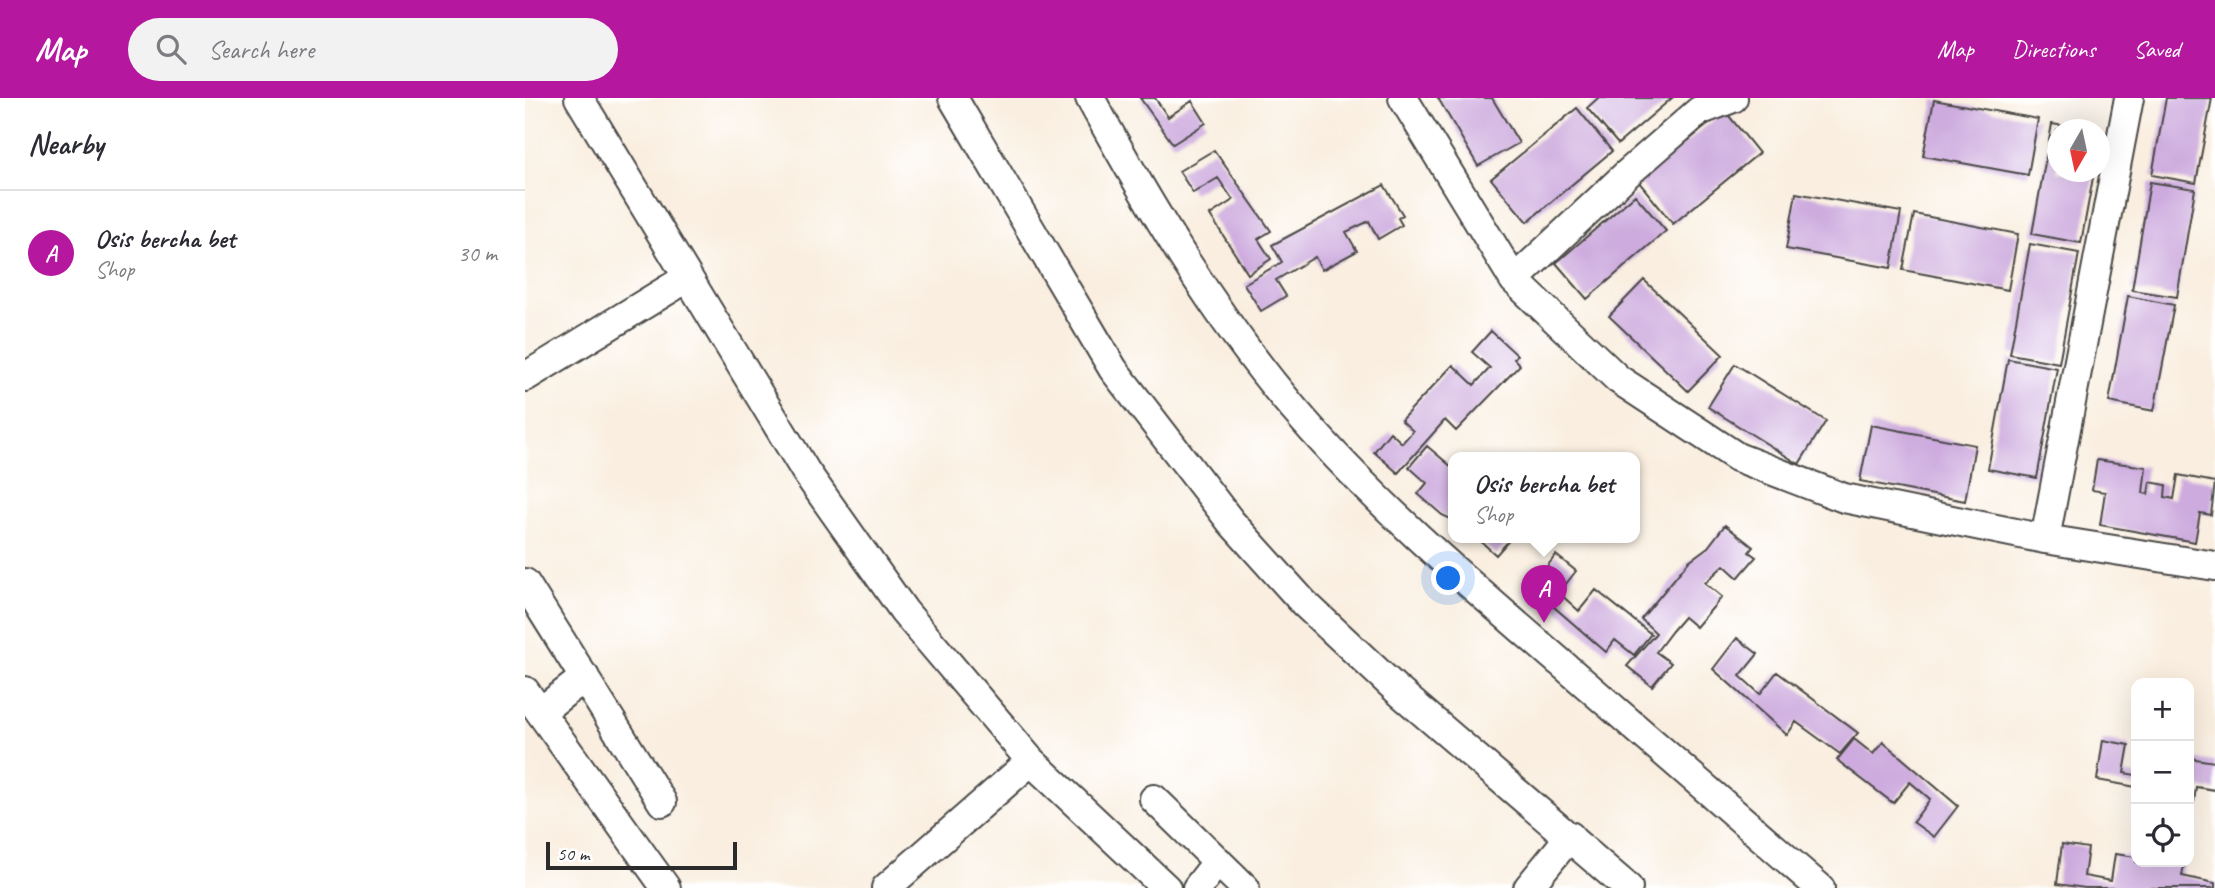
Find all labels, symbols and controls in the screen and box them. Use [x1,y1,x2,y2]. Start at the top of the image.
search box [128,18,618,81]
text: Map [35,28,86,70]
icon: search [152,30,190,68]
text: Search here [208,33,314,66]
text: Map [1937,34,1974,64]
text: Directions [2012,34,2095,64]
text: Saved [2133,34,2180,64]
north arrow [2047,119,2110,182]
text: Nearby [28,125,104,163]
text: Osis bercha bet [95,222,235,255]
text: A [45,239,57,268]
text: 30 m [458,239,497,268]
text: Shop [95,255,134,284]
popup [1448,452,1640,543]
text: Osis bercha bet [1474,467,1614,500]
text: Shop [1474,500,1513,529]
your location [1431,561,1465,595]
pin: A [1521,565,1567,623]
map controls [2131,678,2194,867]
button: + [2131,678,2194,741]
button: − [2131,741,2194,804]
button: locate [2131,804,2194,867]
scale bar [546,839,737,871]
text: 50 m [557,842,589,866]

